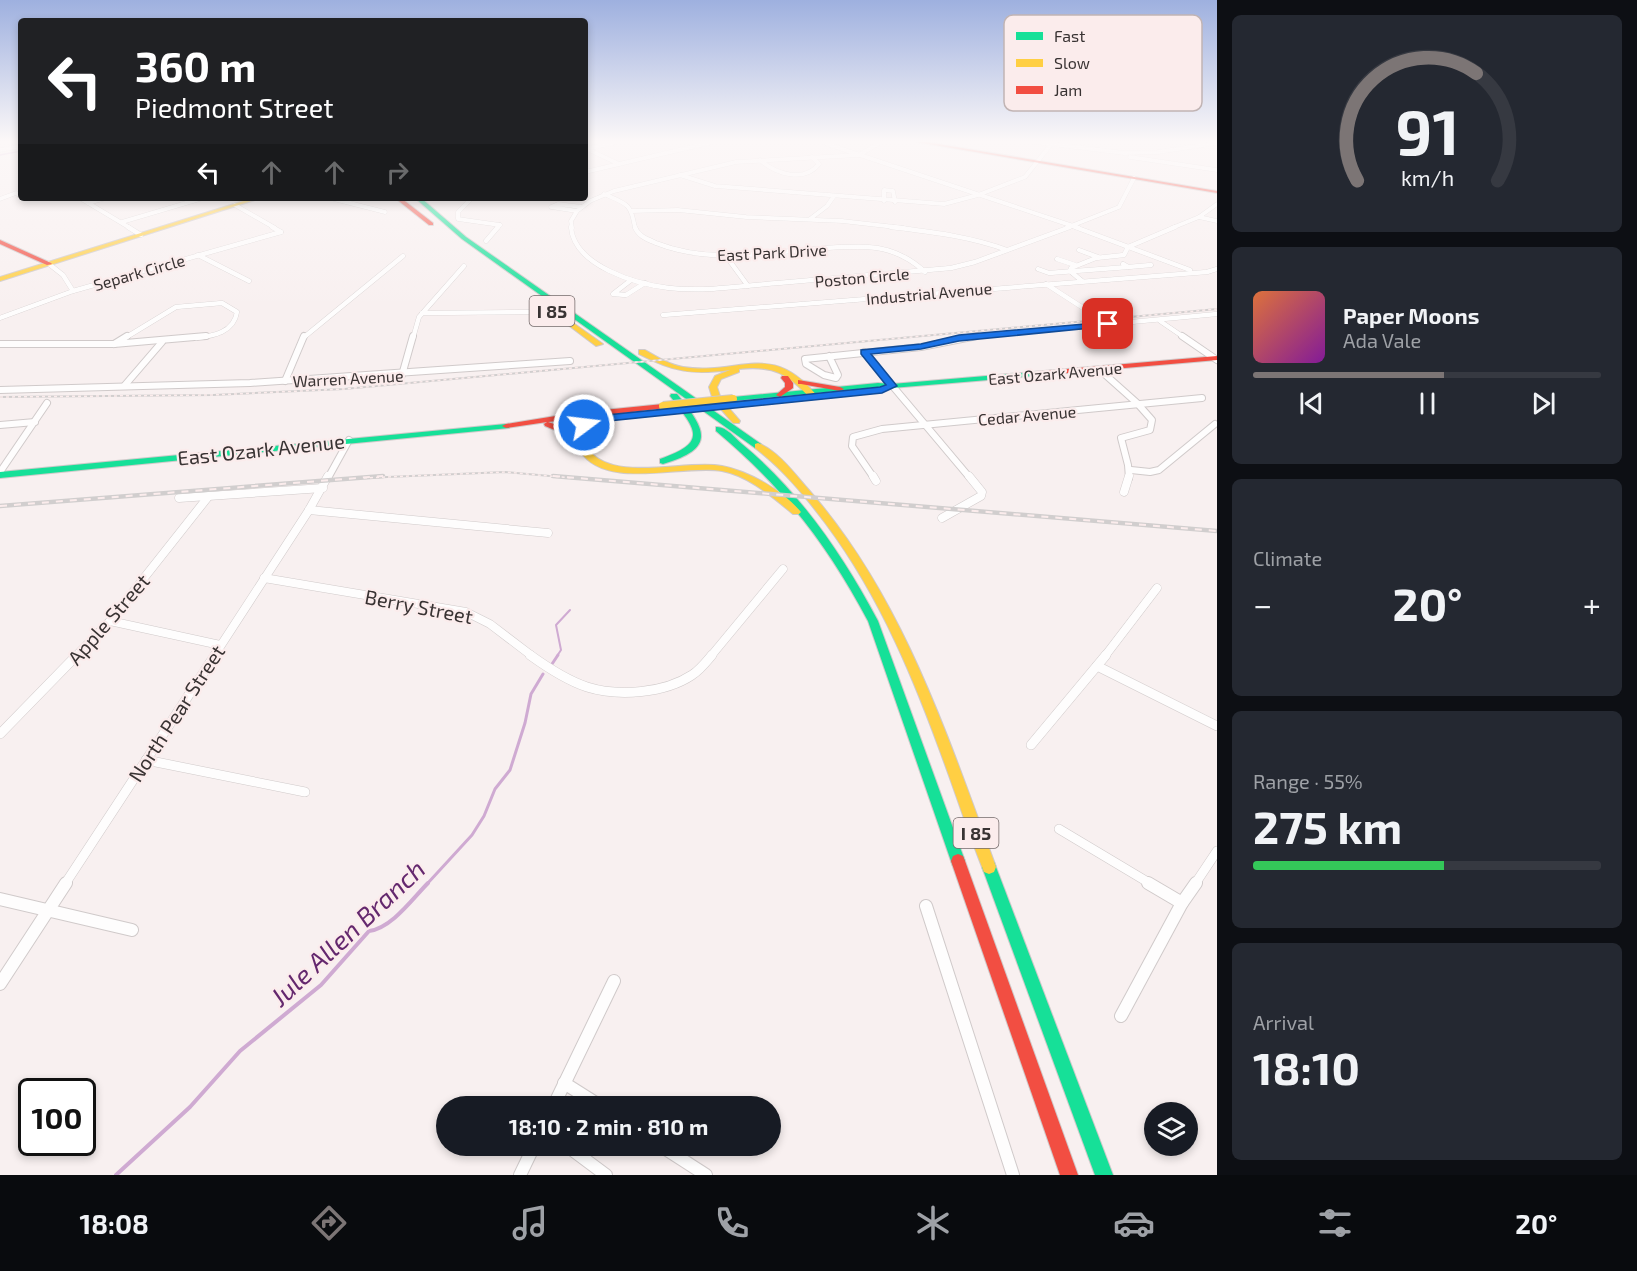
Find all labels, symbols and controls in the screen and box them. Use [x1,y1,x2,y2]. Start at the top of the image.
legend [1004,15,1202,111]
text: Fast [1054,26,1085,45]
text: 360 m [135,40,256,90]
icon: left [36,42,114,120]
text: Slow [1054,53,1090,72]
text: Jam [1054,80,1082,99]
text: Piedmont Street [135,91,334,123]
text: 91 [1395,93,1459,168]
icon: left [192,156,225,189]
icon: ahead [255,156,288,189]
icon: ahead [318,156,351,189]
icon: right [381,156,414,189]
text: km/h [1400,165,1454,190]
street label: East Park Drive [717,240,827,264]
street label: Separk Circle [91,250,187,294]
street label: Poston Circle [814,263,910,291]
street label: Industrial Avenue [865,278,993,308]
road number: I 85 [530,296,574,326]
pin [1082,298,1133,349]
text: Paper Moons [1343,302,1479,328]
icon: arrive [1091,307,1124,340]
text: Ada Vale [1343,328,1421,352]
street label: East Ozark Avenue [987,358,1123,388]
street label: Warren Avenue [292,366,404,390]
icon: previous [1295,387,1328,420]
icon: pause [1411,387,1444,420]
icon: next [1527,387,1560,420]
position arrow [552,393,616,457]
street label: Cedar Avenue [977,401,1077,429]
street label: East Ozark Avenue [176,428,346,470]
text: Climate [1253,546,1322,570]
street label: Apple Street [62,568,154,669]
text: 20° [1393,576,1463,630]
street label: Berry Street [363,584,475,628]
text: − [1253,584,1272,624]
text: + [1583,584,1601,624]
street label: North Pear Street [123,640,229,786]
text: Range · 55% [1253,769,1363,793]
text: 275 km [1253,799,1402,853]
road number: I 85 [954,818,998,848]
water label: Jule Allen Branch [263,852,431,1012]
text: Arrival [1253,1010,1314,1034]
text: 18:10 [1253,1040,1360,1094]
speed limit sign: 100 [18,1078,96,1156]
map controls [1144,1102,1198,1156]
button: layers [1144,1102,1198,1156]
text: 18:10 · 2 min · 810 m [509,1113,708,1139]
icon: directions [308,1202,350,1244]
icon: music [509,1202,551,1244]
icon: phone [711,1202,753,1244]
icon: climate [912,1202,954,1244]
icon: car [1113,1202,1155,1244]
icon: filters [1314,1202,1356,1244]
text: 18:08 [80,1207,149,1239]
text: 20° [1515,1207,1557,1239]

